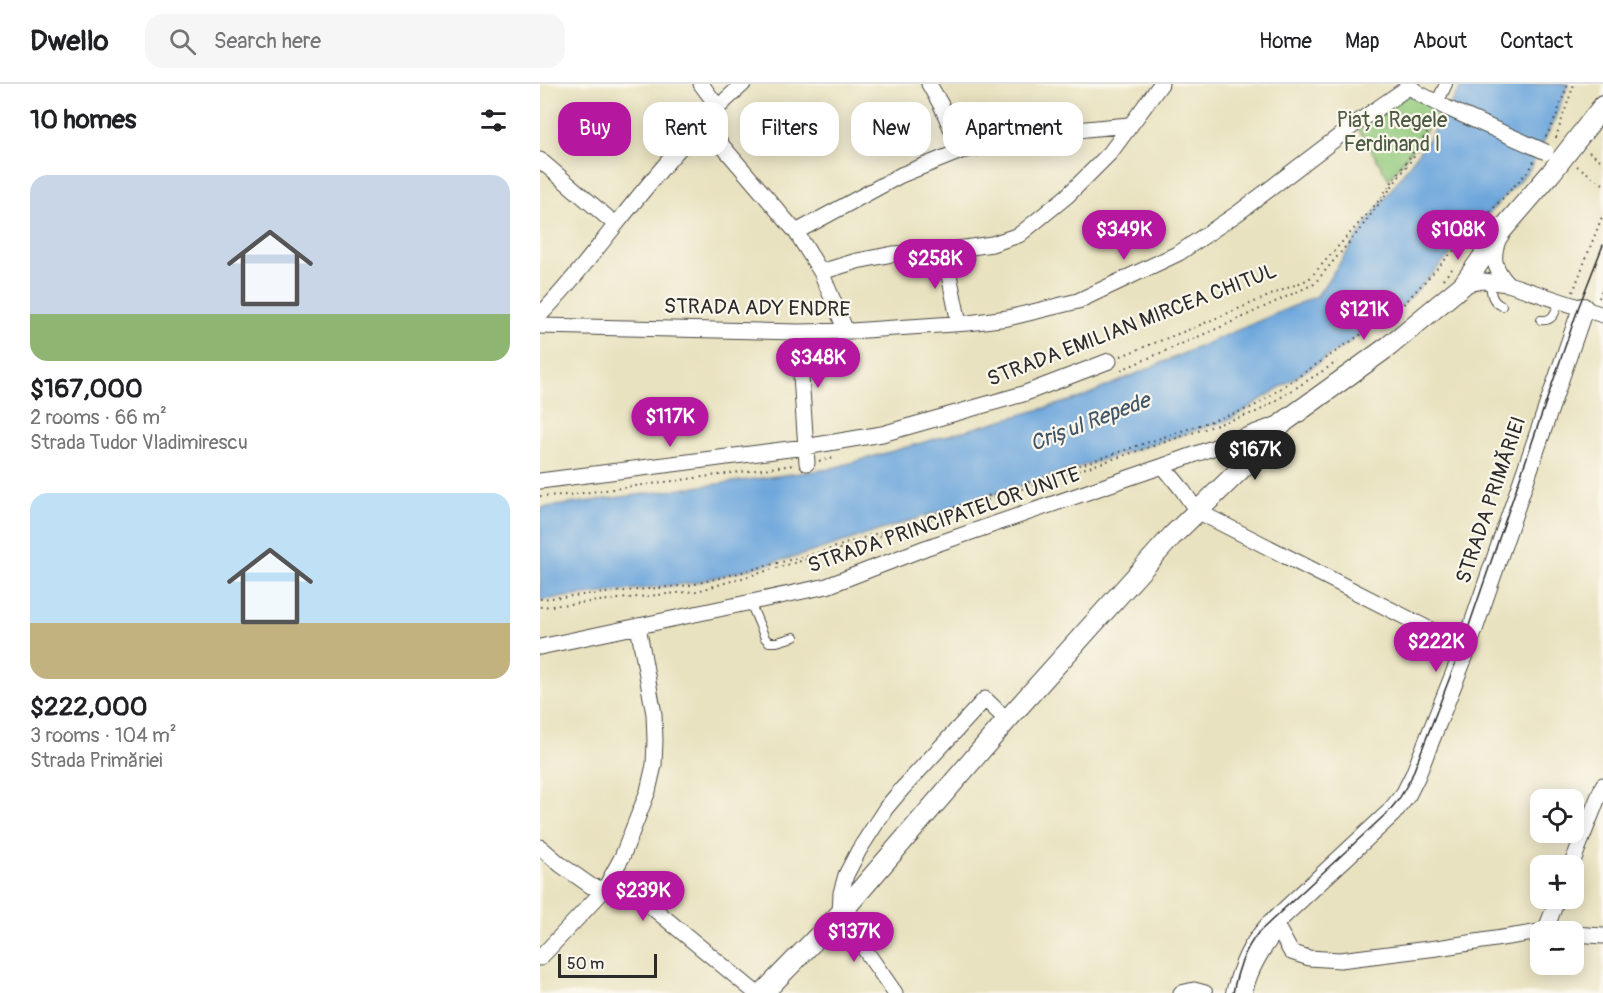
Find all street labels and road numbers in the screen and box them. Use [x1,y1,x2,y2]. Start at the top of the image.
street label: STRADA EMILIAN MIRCEA CHITUL [983,257,1281,393]
street label: STRADA ADY ENDRE [664,293,850,323]
street label: STRADA PRIMĂRIEI [1450,413,1532,587]
street label: STRADA PRINCIPATELOR UNITE [804,461,1084,579]

